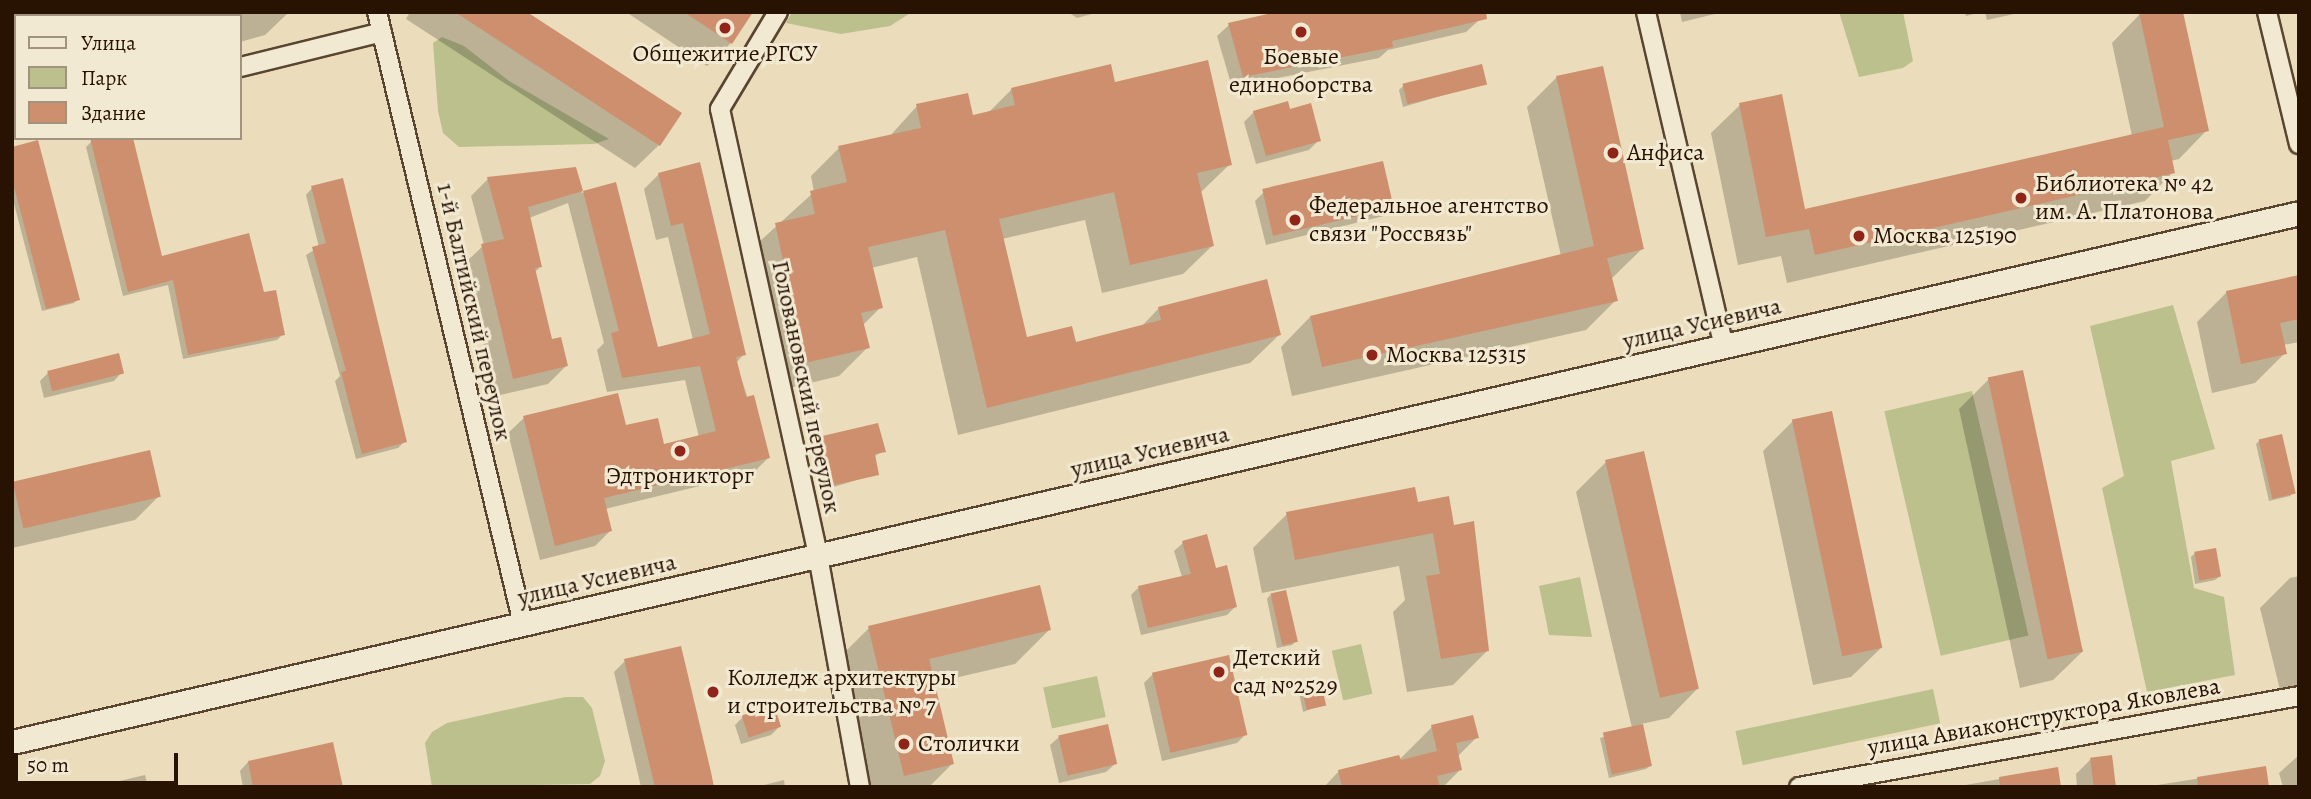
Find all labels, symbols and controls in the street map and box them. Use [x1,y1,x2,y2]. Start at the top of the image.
legend [14,14,242,140]
marker: Общежитие РГСУ [717,20,733,36]
marker: Боевые единоборства [1293,24,1309,40]
text: Улица [81,29,136,57]
place label: Общежитие РГСУ [632,40,818,68]
place label: Боевые единоборства [1229,43,1373,99]
text: Парк [81,64,127,92]
text: Здание [81,99,146,127]
place label: Анфиса [1627,139,1704,167]
marker: Анфиса [1605,145,1621,161]
place label: Библиотека № 42 им. А. Платонова [2035,170,2215,226]
street label: 1-й Балтийский переулок [430,180,518,444]
marker: Библиотека № 42 им. А. Платонова [2013,190,2029,206]
place label: Федеральное агентство связи "Россвязь" [1309,192,1549,248]
marker: Федеральное агентство связи "Россвязь" [1287,212,1303,228]
place label: Москва 125190 [1873,222,2017,250]
marker: Москва 125190 [1851,228,1867,244]
street label: Головановский переулок [765,258,847,516]
street label: улица Усиевича [1620,292,1784,356]
place label: Москва 125315 [1386,341,1526,369]
marker: Москва 125315 [1364,347,1380,363]
street label: улица Усиевича [1068,420,1232,484]
marker: Эдтроникторг [672,443,688,459]
place label: Эдтроникторг [606,462,754,490]
street label: улица Усиевича [515,548,679,612]
place label: Детский сад №2529 [1233,644,1338,700]
place label: Колледж архитектуры и строительства № 7 [727,664,956,720]
marker: Детский сад №2529 [1211,664,1227,680]
street label: улица Авиаконструктора Яковлева [1866,672,2222,762]
marker: Колледж архитектуры и строительства № 7 [705,684,721,700]
place label: Столички [918,730,1020,758]
marker: Столички [896,736,912,752]
scale bar [18,740,182,784]
text: 50 m [27,751,69,779]

